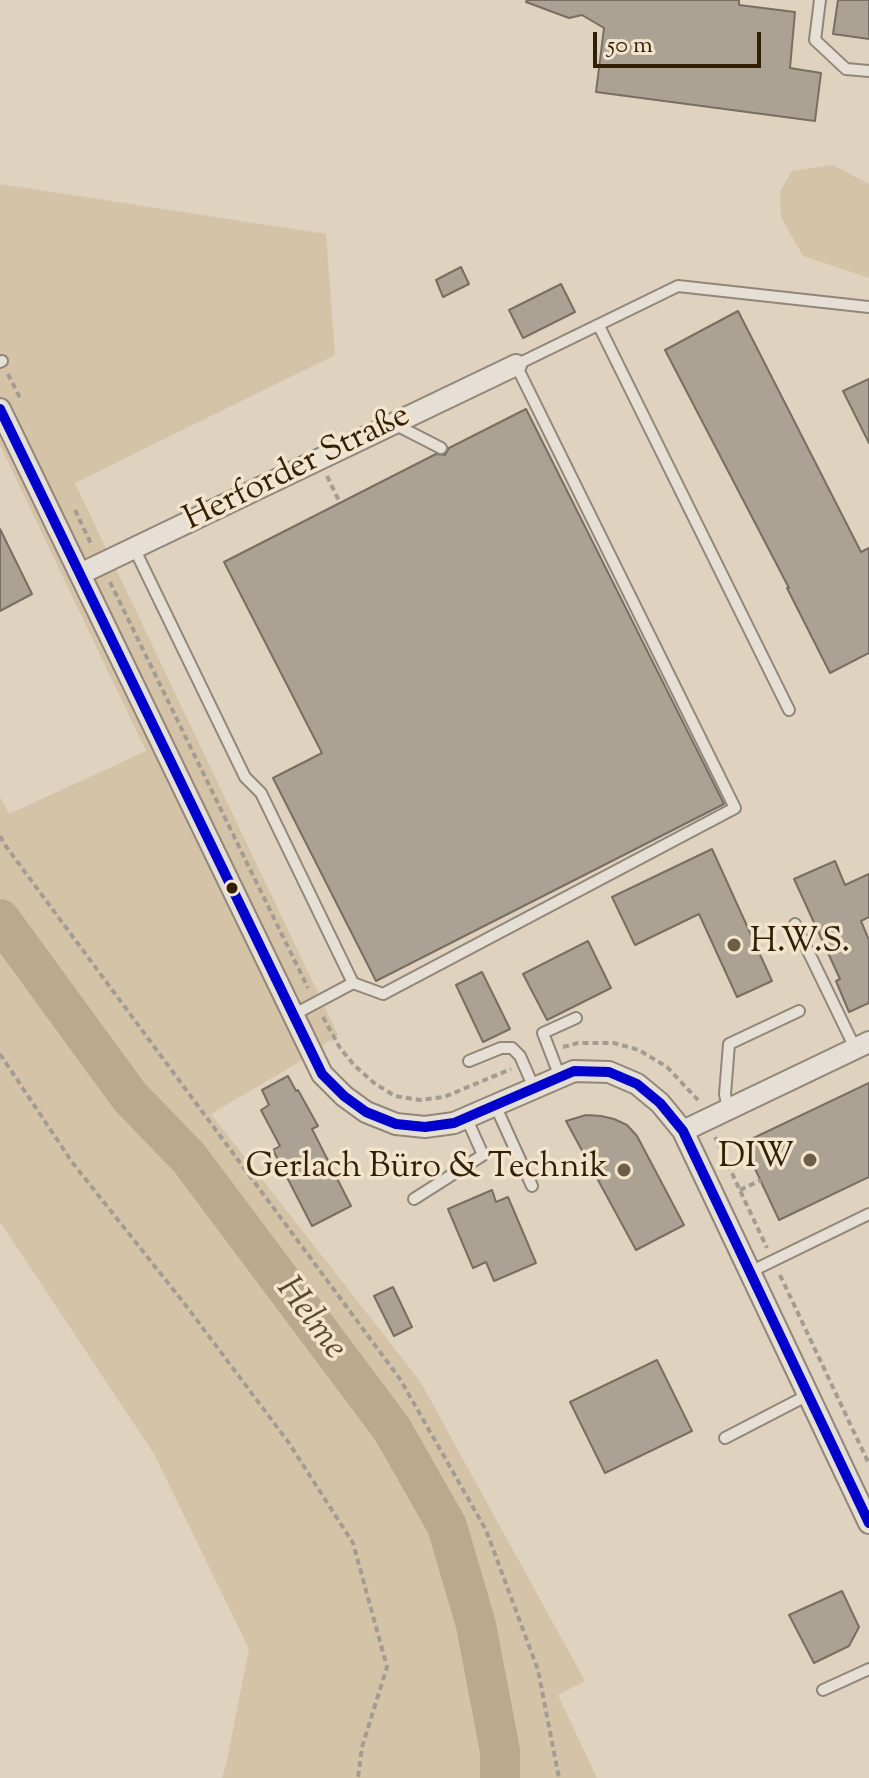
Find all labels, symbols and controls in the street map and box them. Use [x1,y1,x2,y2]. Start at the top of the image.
scale bar [597,16,765,66]
text: 50 m [607,29,653,63]
street label: Herforder Straße [178,398,418,542]
unlabelled marker [224,880,240,896]
place label: H.W.S. [750,925,850,965]
marker: H.W.S. [725,936,743,954]
place label: DIW [718,1140,794,1180]
place label: Gerlach Büro & Technik [245,1150,608,1190]
marker: DIW [801,1151,819,1169]
marker: Gerlach Büro & Technik [615,1161,633,1179]
water label: Helme [264,1270,354,1370]

